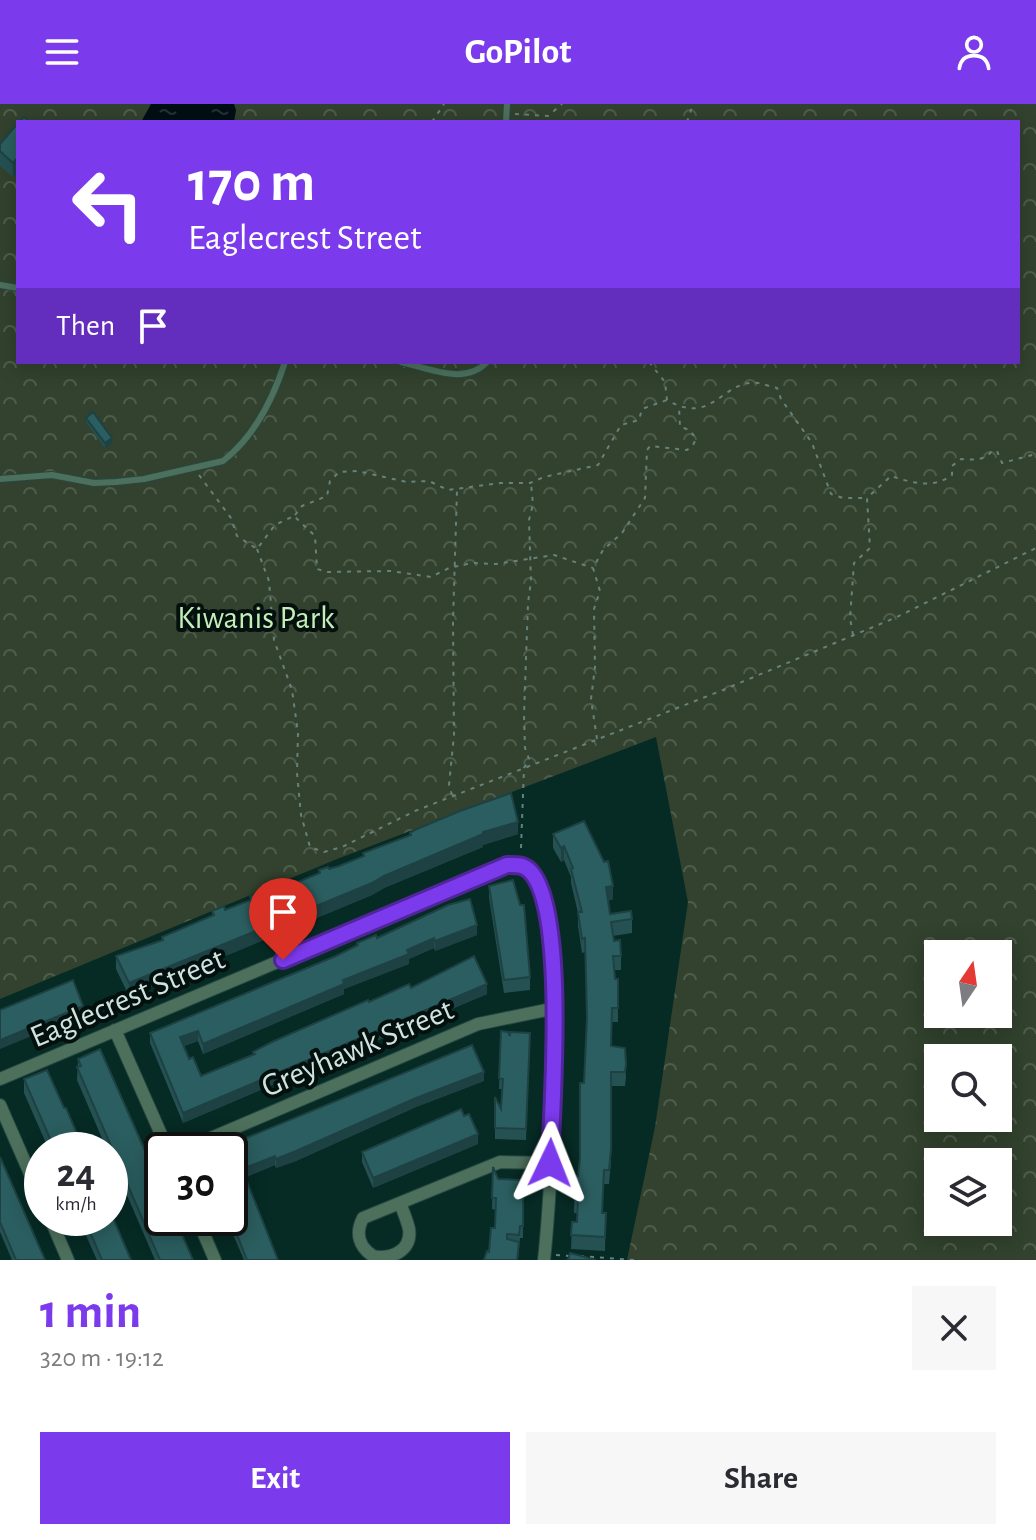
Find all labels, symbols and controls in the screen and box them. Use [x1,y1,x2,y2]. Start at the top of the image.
icon: menu [40,30,84,74]
icon: person [952,30,996,74]
text: GoPilot [465,34,571,70]
icon: left [56,152,160,256]
text: 170 m [188,155,315,211]
text: Eaglecrest Street [188,220,422,256]
icon: arrive [131,304,175,348]
text: Then [56,311,115,341]
park label: Kiwanis Park [177,602,335,634]
pin [249,878,317,960]
icon: arrive [261,890,305,934]
north arrow [924,940,1012,1028]
map controls [924,940,1012,1236]
street label: Eaglecrest Street [26,943,229,1053]
street label: Greyhawk Street [257,993,458,1103]
button: search [924,1044,1012,1132]
position arrow [508,1121,592,1205]
speed limit sign: 30 [144,1132,248,1236]
button: layers [924,1148,1012,1236]
text: 24 [57,1154,95,1194]
text: km/h [55,1194,97,1214]
button: close [912,1286,996,1370]
text: 1 min [40,1289,141,1337]
text: 320 m · 19:12 [40,1345,164,1371]
button: Exit [40,1432,510,1524]
button: Share [526,1432,996,1524]

